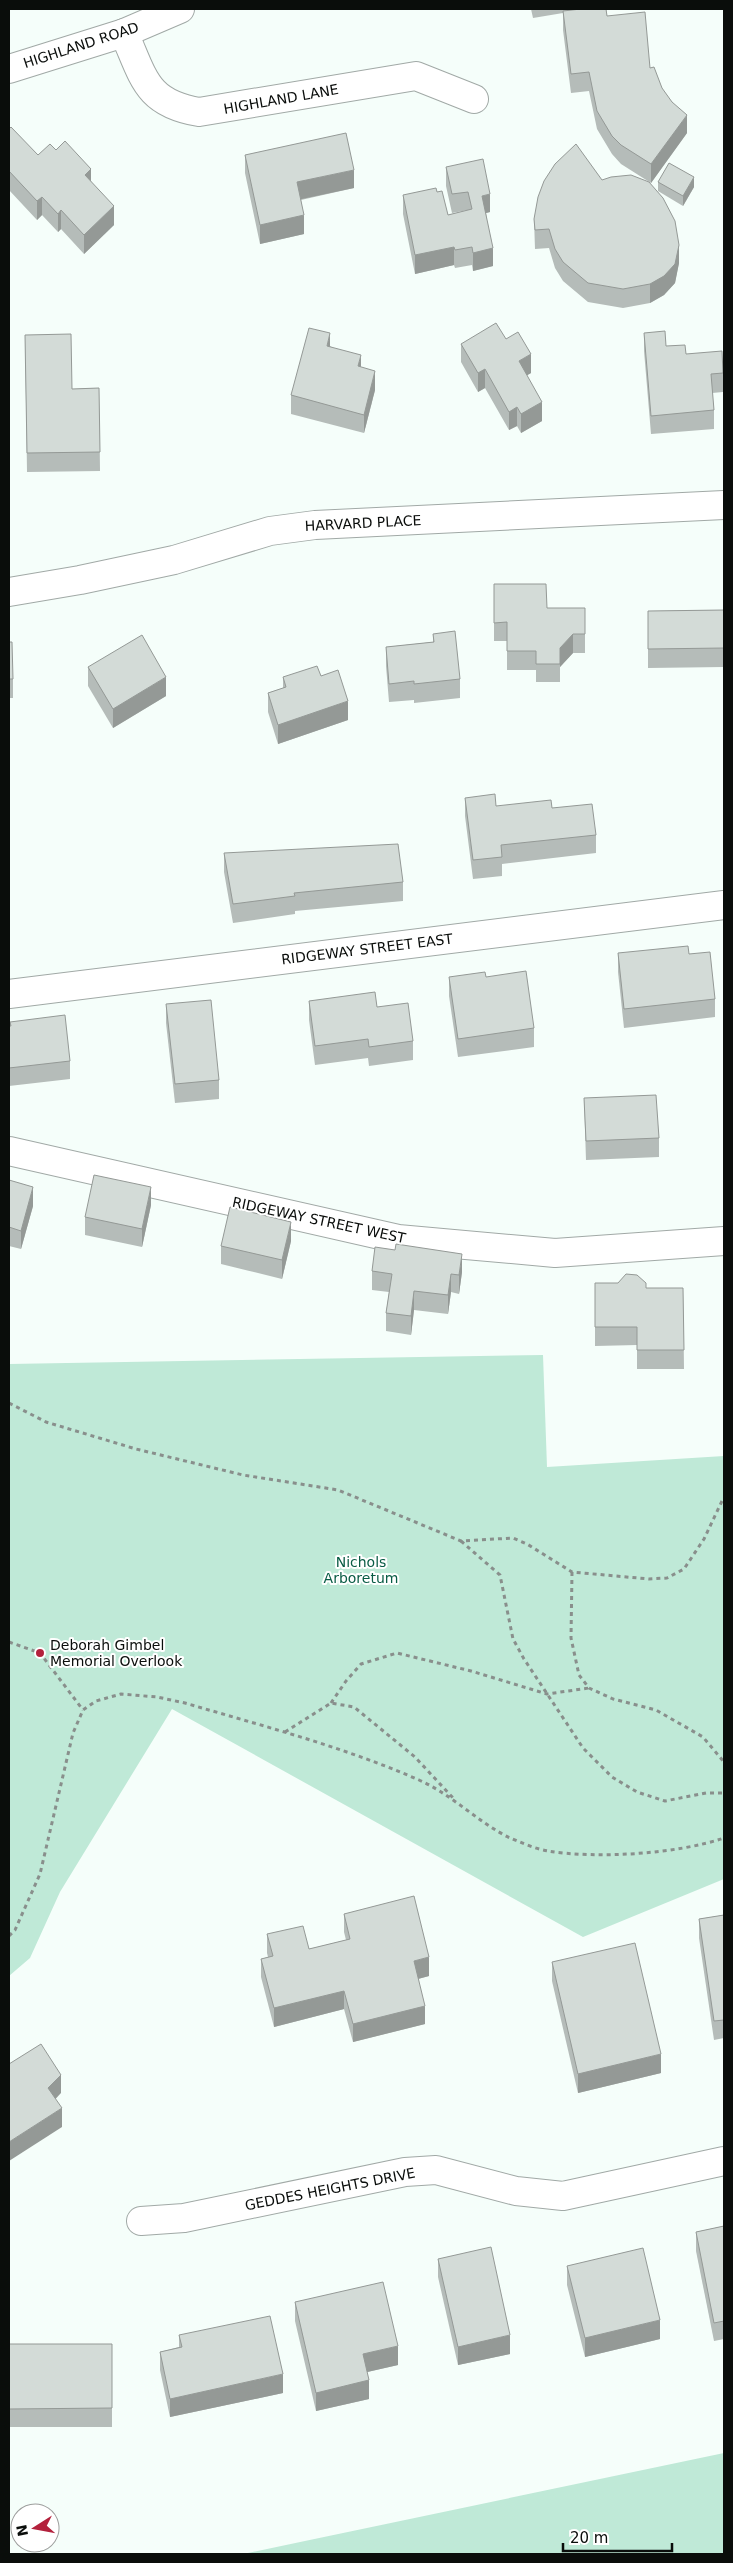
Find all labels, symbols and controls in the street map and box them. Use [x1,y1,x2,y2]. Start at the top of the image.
street label: HIGHLAND ROAD [21,19,141,71]
street label: HIGHLAND LANE [222,81,340,117]
street label: HARVARD PLACE [304,512,422,534]
street label: RIDGEWAY STREET EAST [280,930,454,967]
street label: RIDGEWAY STREET WEST [231,1194,408,1246]
park label: Nichols Arboretum [324,1554,398,1586]
place label: Deborah Gimbel Memorial Overlook [50,1637,183,1669]
marker: Deborah Gimbel Memorial Overlook [34,1647,46,1659]
street label: GEDDES HEIGHTS DRIVE [243,2165,417,2213]
north arrow [10,2503,60,2553]
scale bar [563,2520,672,2552]
text: N [13,2523,31,2538]
text: 20 m [570,2529,608,2547]

